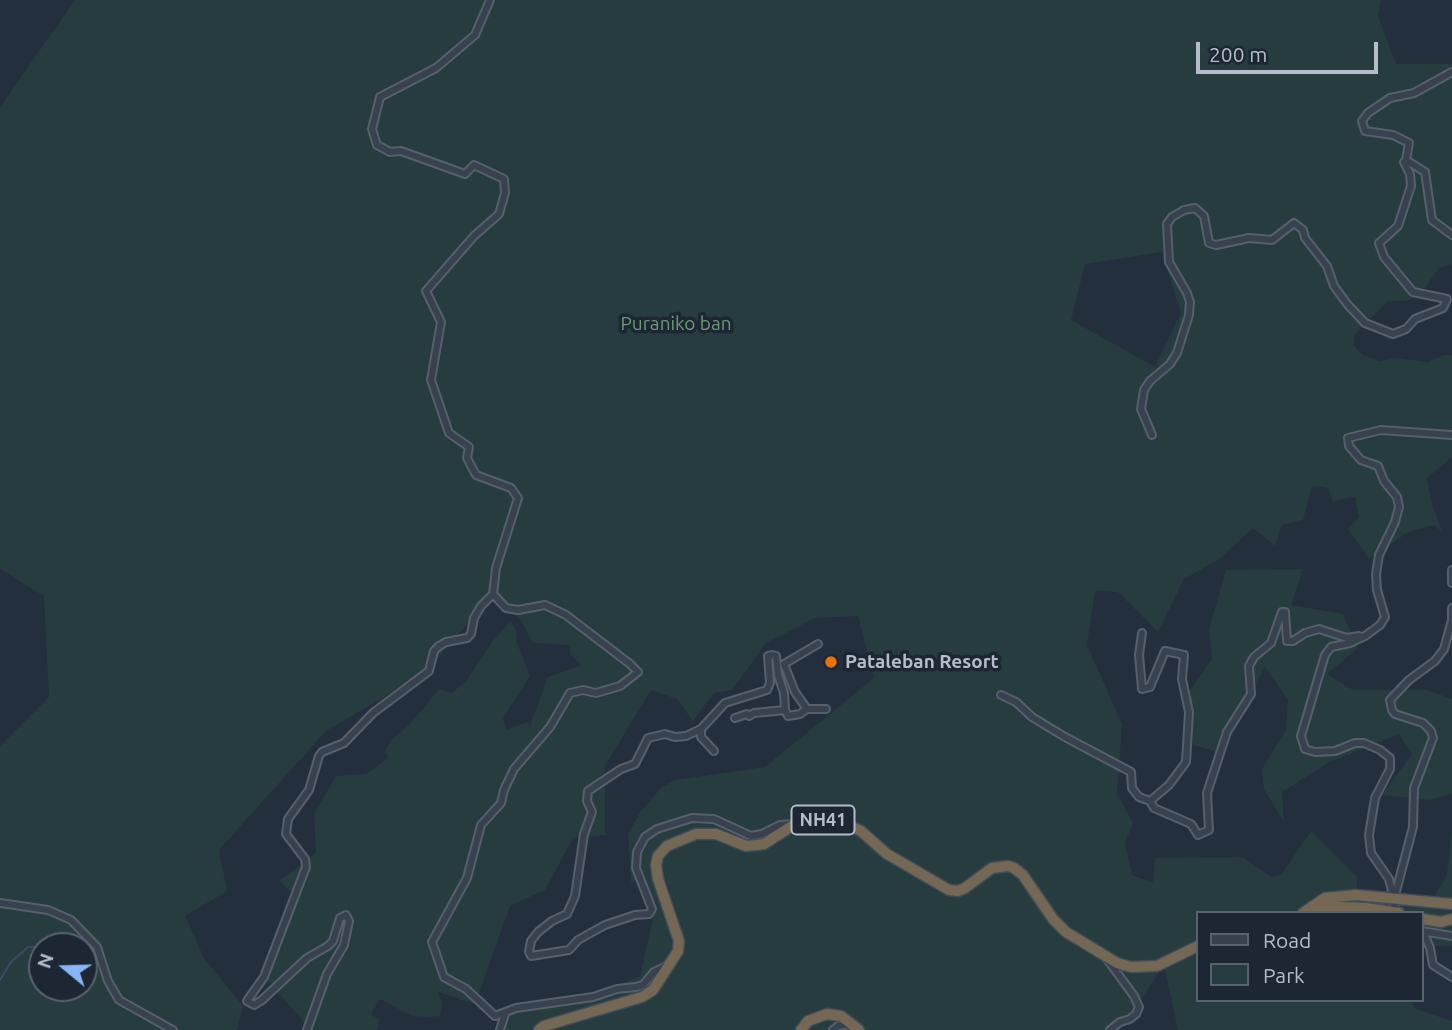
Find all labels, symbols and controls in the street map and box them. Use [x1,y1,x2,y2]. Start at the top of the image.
scale bar [1200,28,1382,72]
text: 200 m [1209,42,1267,66]
park label: Puraniko ban [620,313,732,335]
place label: Pataleban Resort [845,651,999,673]
marker: Pataleban Resort [823,654,839,670]
road number: NH41 [792,806,854,834]
legend [1196,911,1424,1002]
text: Road [1263,928,1311,952]
north arrow [28,932,98,1002]
text: N [32,951,58,971]
text: Park [1263,963,1305,987]

